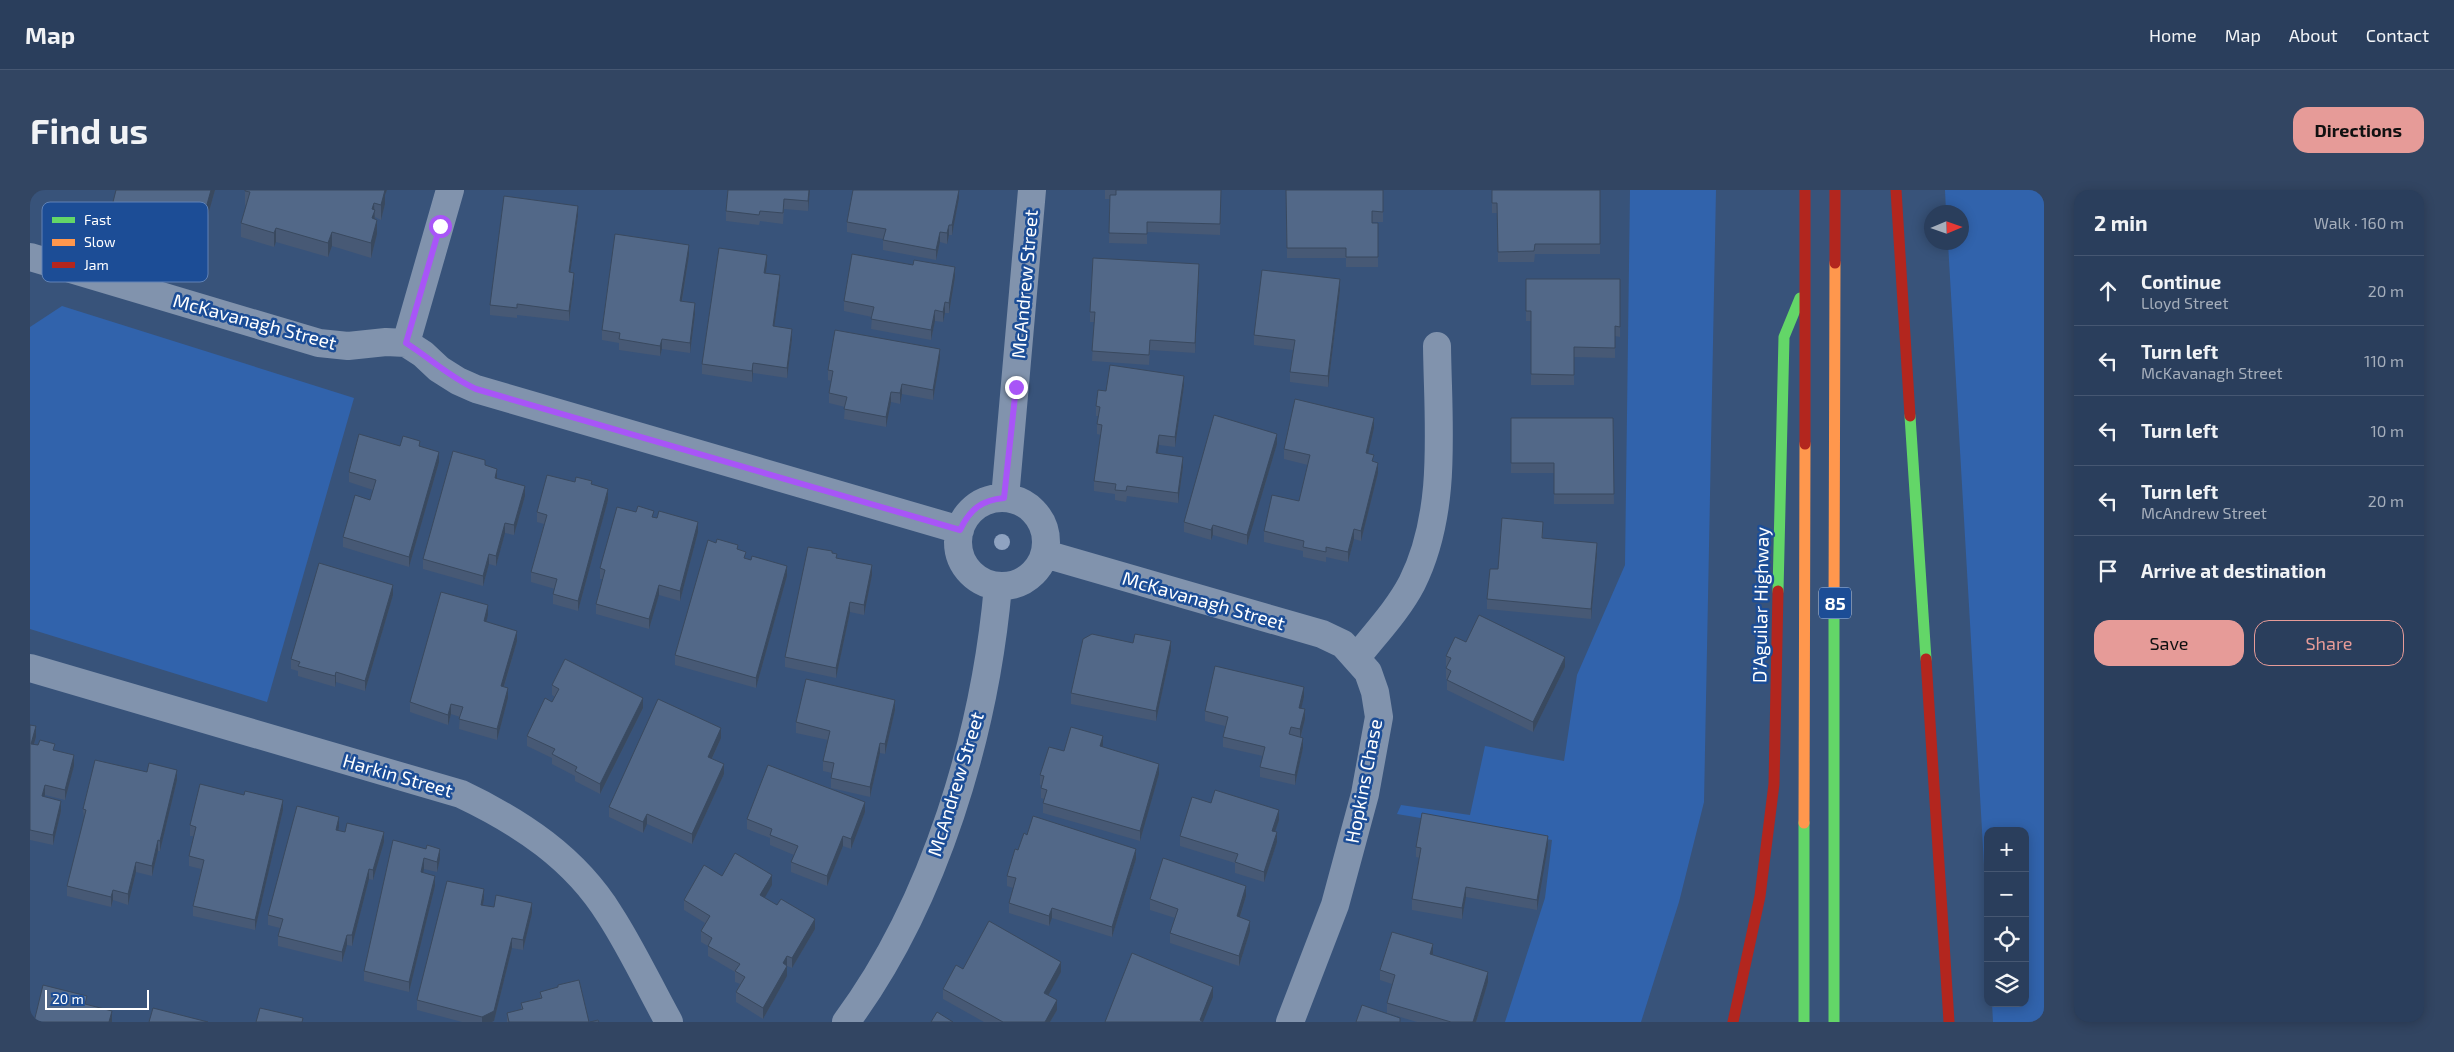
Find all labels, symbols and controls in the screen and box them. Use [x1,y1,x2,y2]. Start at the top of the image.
text: Map [25,20,75,49]
text: Home [2149,24,2197,46]
text: Map [2225,24,2261,46]
text: About [2289,24,2338,46]
text: Contact [2366,24,2429,46]
button: Directions [2293,107,2424,153]
text: Find us [30,109,148,151]
legend [42,202,208,282]
north arrow [1924,205,1969,250]
street label: McAndrew Street [1006,208,1042,360]
text: 2 min [2094,210,2148,235]
text: Fast [84,211,111,228]
text: Walk · 160 m [2314,213,2404,232]
route start [429,215,452,238]
text: Slow [84,233,116,250]
text: Jam [84,256,109,273]
text: Continue [2141,270,2221,293]
icon: ahead [2094,277,2122,305]
text: 20 m [2368,281,2404,300]
street label: McKavanagh Street [171,288,339,354]
text: Lloyd Street [2141,293,2229,312]
text: Turn left [2141,340,2218,363]
icon: left [2094,347,2122,375]
text: 110 m [2364,351,2404,370]
text: McKavanagh Street [2141,363,2283,382]
route end [1005,376,1028,399]
icon: left [2094,417,2122,445]
text: Turn left [2141,419,2218,442]
text: 10 m [2370,421,2404,440]
text: Turn left [2141,480,2218,503]
icon: left [2094,487,2122,515]
text: 20 m [2368,491,2404,510]
text: McAndrew Street [2141,503,2267,522]
street label: D'Aguilar Highway [1747,527,1773,683]
icon: arrive [2094,557,2122,585]
text: Arrive at destination [2141,559,2326,582]
street label: McKavanagh Street [1120,566,1288,634]
road number: 85 [1819,588,1851,618]
button: Save [2094,620,2244,666]
button: Share [2254,620,2404,666]
street label: McAndrew Street [922,709,988,859]
street label: Hopkins Chase [1340,717,1386,845]
street label: Harkin Street [340,748,456,802]
map controls [1984,827,2029,1007]
button: + [1984,827,2029,872]
button: − [1984,872,2029,917]
button: locate [1984,917,2029,962]
button: layers [1984,962,2029,1007]
scale bar [45,987,149,1010]
text: 20 m [52,990,84,1007]

